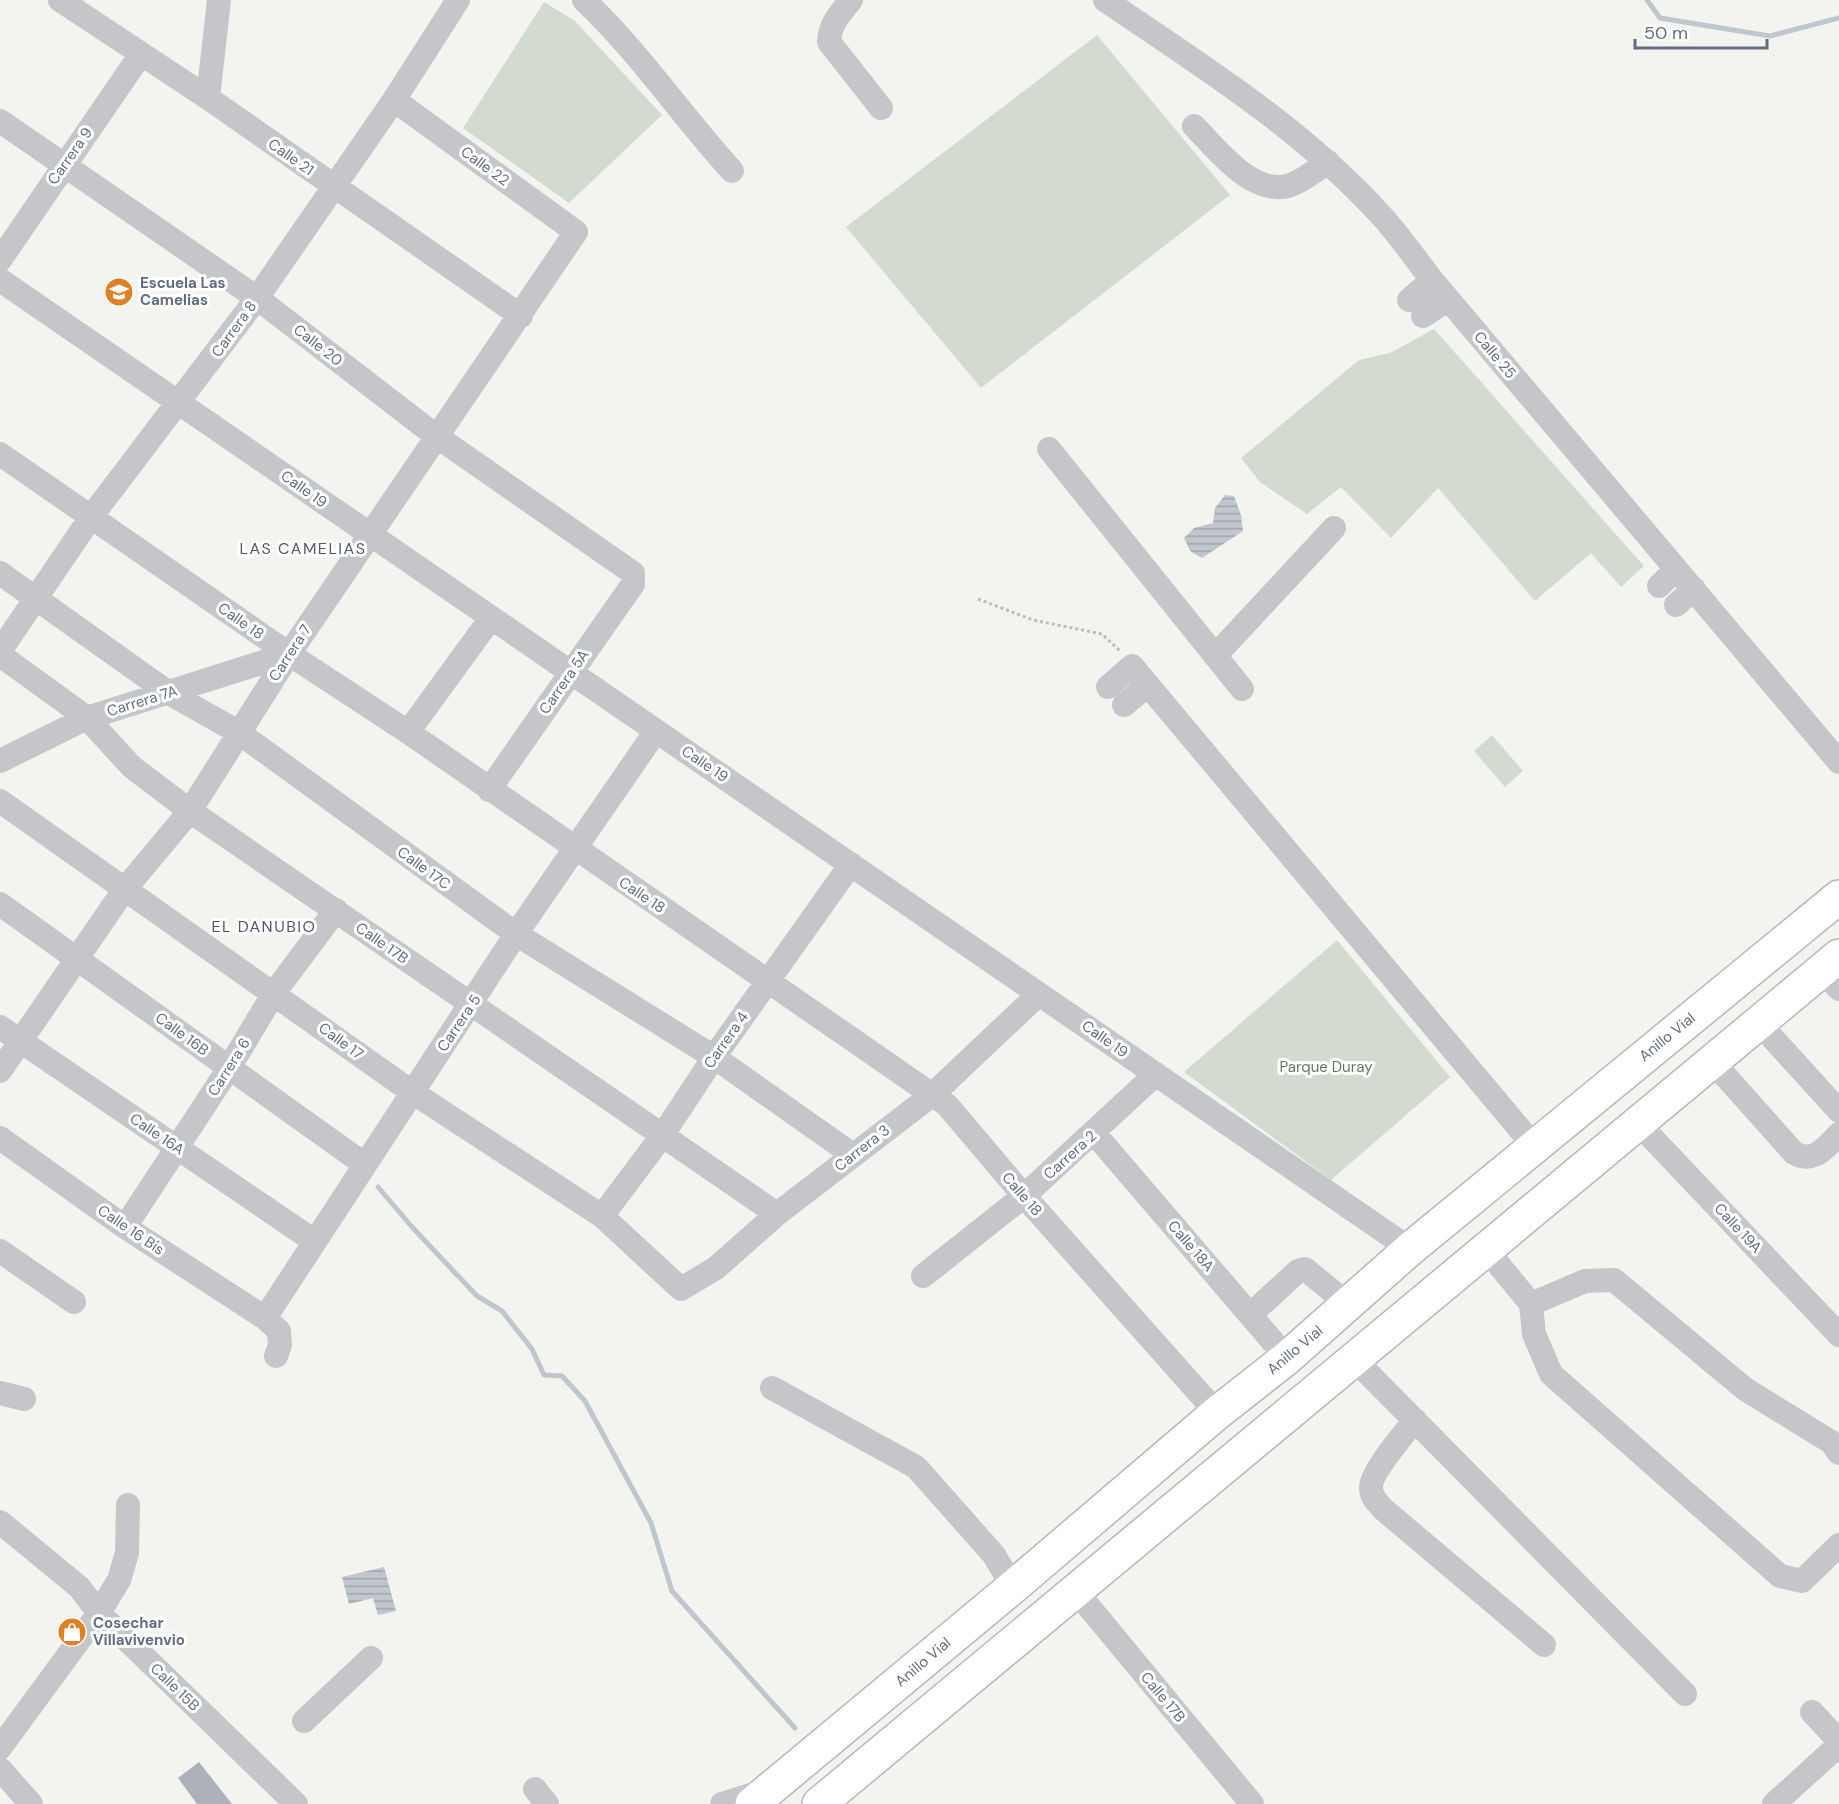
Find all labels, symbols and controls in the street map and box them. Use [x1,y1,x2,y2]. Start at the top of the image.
scale bar [1635,12,1767,50]
text: 50 m [1644,21,1688,45]
street label: Carrera 9 [43,123,97,189]
street label: Calle 21 [264,134,318,180]
street label: Calle 22 [457,142,513,190]
place label: Escuela Las Camelias [140,273,226,310]
school or university icon: Escuela Las Camelias [103,276,135,308]
street label: Carrera 8 [207,297,261,361]
street label: Calle 20 [289,320,347,370]
street label: Calle 25 [1469,327,1521,383]
street label: Calle 19 [277,466,331,512]
district label: LAS CAMELIAS [240,538,367,559]
street label: Calle 18 [214,598,268,644]
street label: Carrera 7 [264,621,316,685]
street label: Carrera 5A [534,646,594,718]
street label: Carrera 7A [104,681,180,721]
street label: Calle 19 [678,741,732,787]
street label: Calle 17C [393,842,455,894]
street label: Calle 18 [615,872,669,918]
district label: EL DANUBIO [212,916,316,937]
street label: Calle 17B [352,918,412,968]
street label: Carrera 5 [433,990,485,1056]
street label: Calle 16B [151,1008,213,1060]
street label: Carrera 4 [699,1008,753,1072]
street label: Anillo Vial [1635,1008,1699,1066]
street label: Calle 19 [1078,1016,1132,1062]
street label: Calle 17 [315,1018,367,1064]
street label: Carrera 6 [203,1034,255,1100]
park label: Parque Duray [1279,1057,1373,1077]
street label: Calle 16A [126,1108,188,1160]
street label: Carrera 3 [830,1120,894,1176]
street label: Carrera 2 [1039,1126,1101,1184]
street label: Calle 18 [997,1168,1047,1220]
street label: Calle 19A [1710,1199,1766,1257]
street label: Calle 16 Bis [94,1200,168,1260]
street label: Calle 18A [1163,1216,1219,1276]
street label: Anillo Vial [1263,1321,1327,1379]
place label: Cosechar Villavivenvio [93,1613,185,1650]
shop icon: Cosechar Villavivenvio [56,1616,88,1648]
street label: Anillo Vial [891,1633,955,1691]
street label: Calle 15B [146,1659,204,1715]
street label: Calle 17B [1136,1668,1190,1726]

